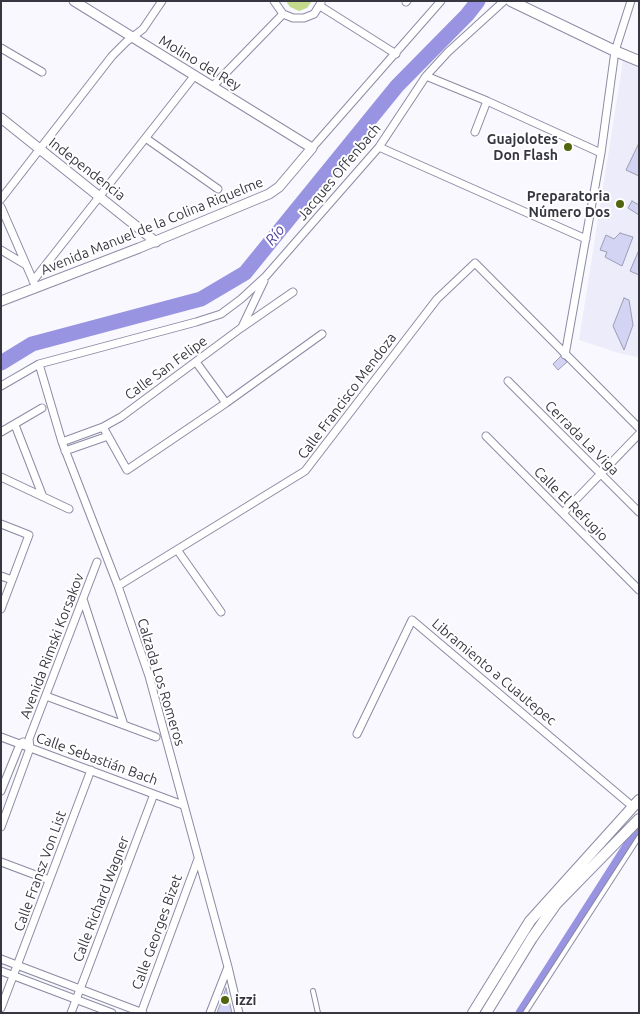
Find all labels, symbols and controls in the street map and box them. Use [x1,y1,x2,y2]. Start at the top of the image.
street label: Molino del Rey [156,32,244,94]
street label: Jacques Offenbach [294,120,384,224]
place label: Guajolotes Don Flash [487,131,558,164]
street label: Independencia [45,134,129,204]
marker: Guajolotes Don Flash [562,141,574,153]
street label: Avenida Manuel de la Colina Riquelme [38,174,266,278]
place label: Preparatoria Número Dos [527,188,610,220]
marker: Preparatoria Número Dos [614,198,626,210]
water label: Río [261,221,289,249]
street label: Calle Francisco Mendoza [294,330,400,462]
street label: Calle San Felipe [121,332,211,404]
street label: Cerrada La Viga [541,397,623,479]
street label: Calle El Refugio [530,463,612,545]
street label: Avenida Rimski Korsakov [17,571,87,721]
street label: Libramiento a Cuautepec [428,615,560,729]
street label: Calzada Los Romeros [134,616,188,748]
street label: Calle Sebastián Bach [34,729,160,789]
street label: Calle Fransz Von List [10,808,70,934]
street label: Calle Richard Wagner [69,834,133,964]
street label: Calle Georges Bizet [128,872,186,992]
place label: izzi [235,992,257,1008]
marker: izzi [219,994,231,1006]

